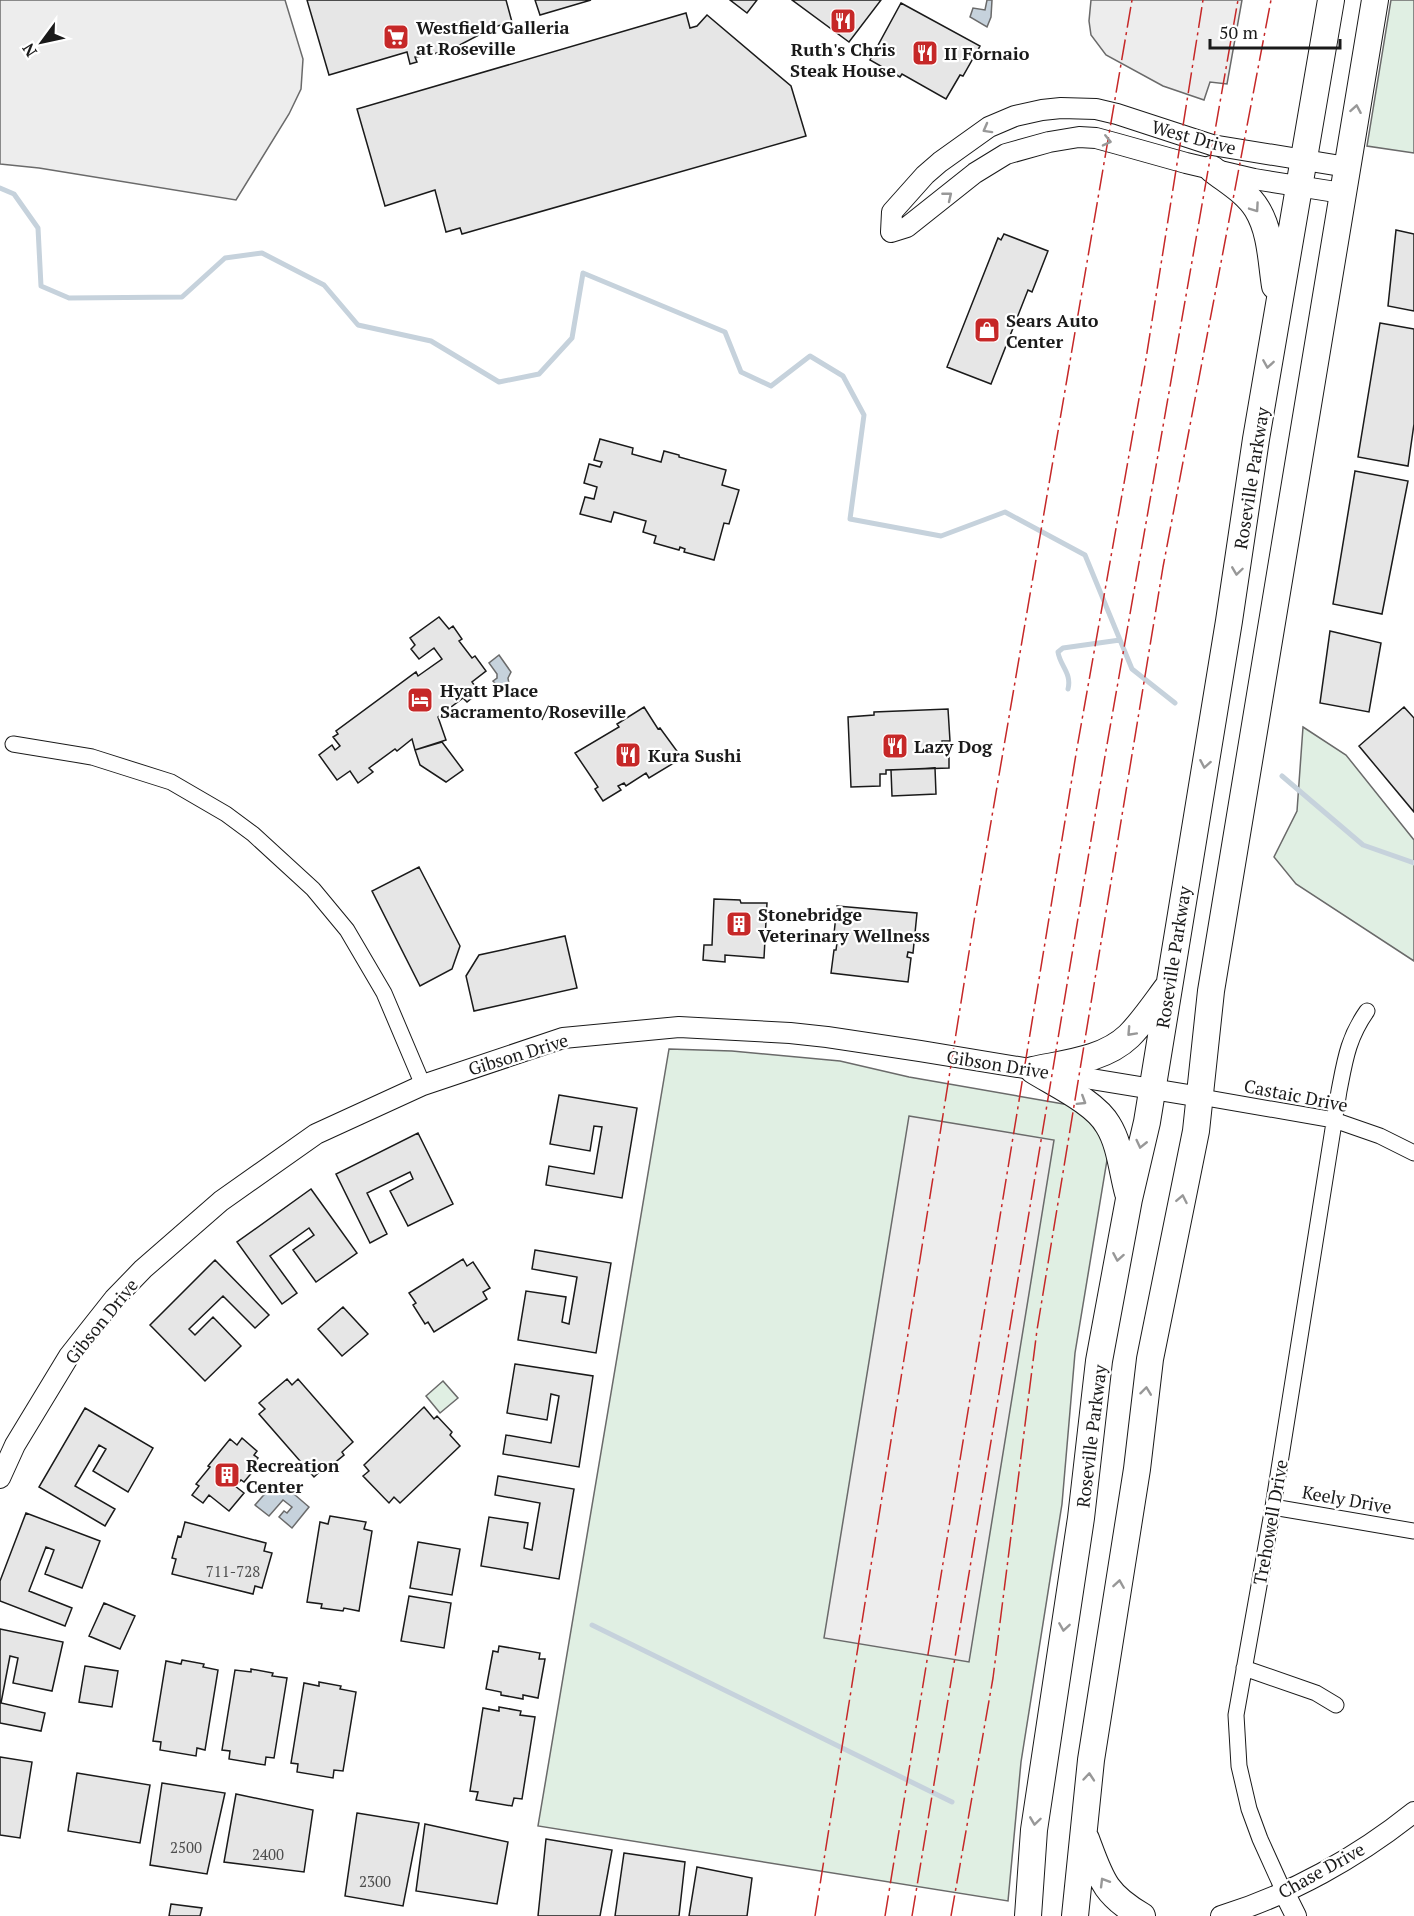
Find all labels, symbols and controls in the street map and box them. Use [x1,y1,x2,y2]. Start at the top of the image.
restaurant icon: Ruth's Chris Steak House [828,6,858,36]
north arrow [12,12,72,72]
scale bar [1210,12,1340,50]
place label: Westfield Galleria at Roseville [416,15,570,60]
text: 50 m [1219,20,1259,44]
supermarket icon: Westfield Galleria at Roseville [381,22,411,52]
place label: Ruth's Chris Steak House [790,37,896,82]
restaurant icon: II Fornaio [910,38,940,68]
text: N [17,39,42,61]
place label: II Fornaio [944,41,1030,65]
one-way arrow [1350,105,1362,114]
street label: West Drive [1149,114,1239,160]
one-way arrow [983,122,993,133]
one-way arrow [1102,134,1112,147]
one-way arrow [941,192,952,203]
one-way arrow [1248,201,1259,212]
place label: Sears Auto Center [1006,308,1099,353]
shop icon: Sears Auto Center [972,315,1002,345]
one-way arrow [1263,360,1275,369]
street label: Roseville Parkway [1228,404,1274,551]
one-way arrow [1231,567,1243,576]
place label: Hyatt Place Sacramento/Roseville [440,678,626,723]
hotel icon: Hyatt Place Sacramento/Roseville [405,685,435,715]
restaurant icon: Lazy Dog [880,731,910,761]
place label: Lazy Dog [914,734,993,758]
restaurant icon: Kura Sushi [613,740,643,770]
place label: Kura Sushi [648,743,742,767]
one-way arrow [1200,759,1212,768]
street label: Roseville Parkway [1150,883,1196,1030]
place label: Stonebridge Veterinary Wellness [758,902,930,947]
building icon: Stonebridge Veterinary Wellness [724,909,754,939]
one-way arrow [1127,1026,1138,1036]
street label: Gibson Drive [465,1027,571,1081]
street label: Gibson Drive [945,1044,1051,1084]
street label: Castaic Drive [1242,1073,1350,1117]
one-way arrow [1076,1094,1086,1106]
one-way arrow [1136,1139,1149,1149]
one-way arrow [1175,1195,1188,1205]
one-way arrow [1113,1252,1125,1261]
street label: Gibson Drive [59,1273,143,1369]
street label: Roseville Parkway [1070,1362,1112,1509]
one-way arrow [1139,1386,1152,1396]
place label: Recreation Center [246,1453,340,1498]
street label: Trehowell Drive [1247,1457,1293,1587]
building icon: Recreation Center [212,1460,242,1490]
street label: Keely Drive [1300,1479,1394,1519]
house number: 711-728 [206,1561,260,1581]
one-way arrow [1112,1579,1124,1589]
one-way arrow [1058,1622,1070,1631]
one-way arrow [1082,1772,1095,1781]
one-way arrow [1029,1816,1041,1825]
street label: Chase Drive [1273,1836,1369,1904]
house number: 2500 [170,1837,202,1857]
house number: 2400 [252,1844,284,1864]
house number: 2300 [359,1871,391,1891]
one-way arrow [1100,1878,1111,1888]

